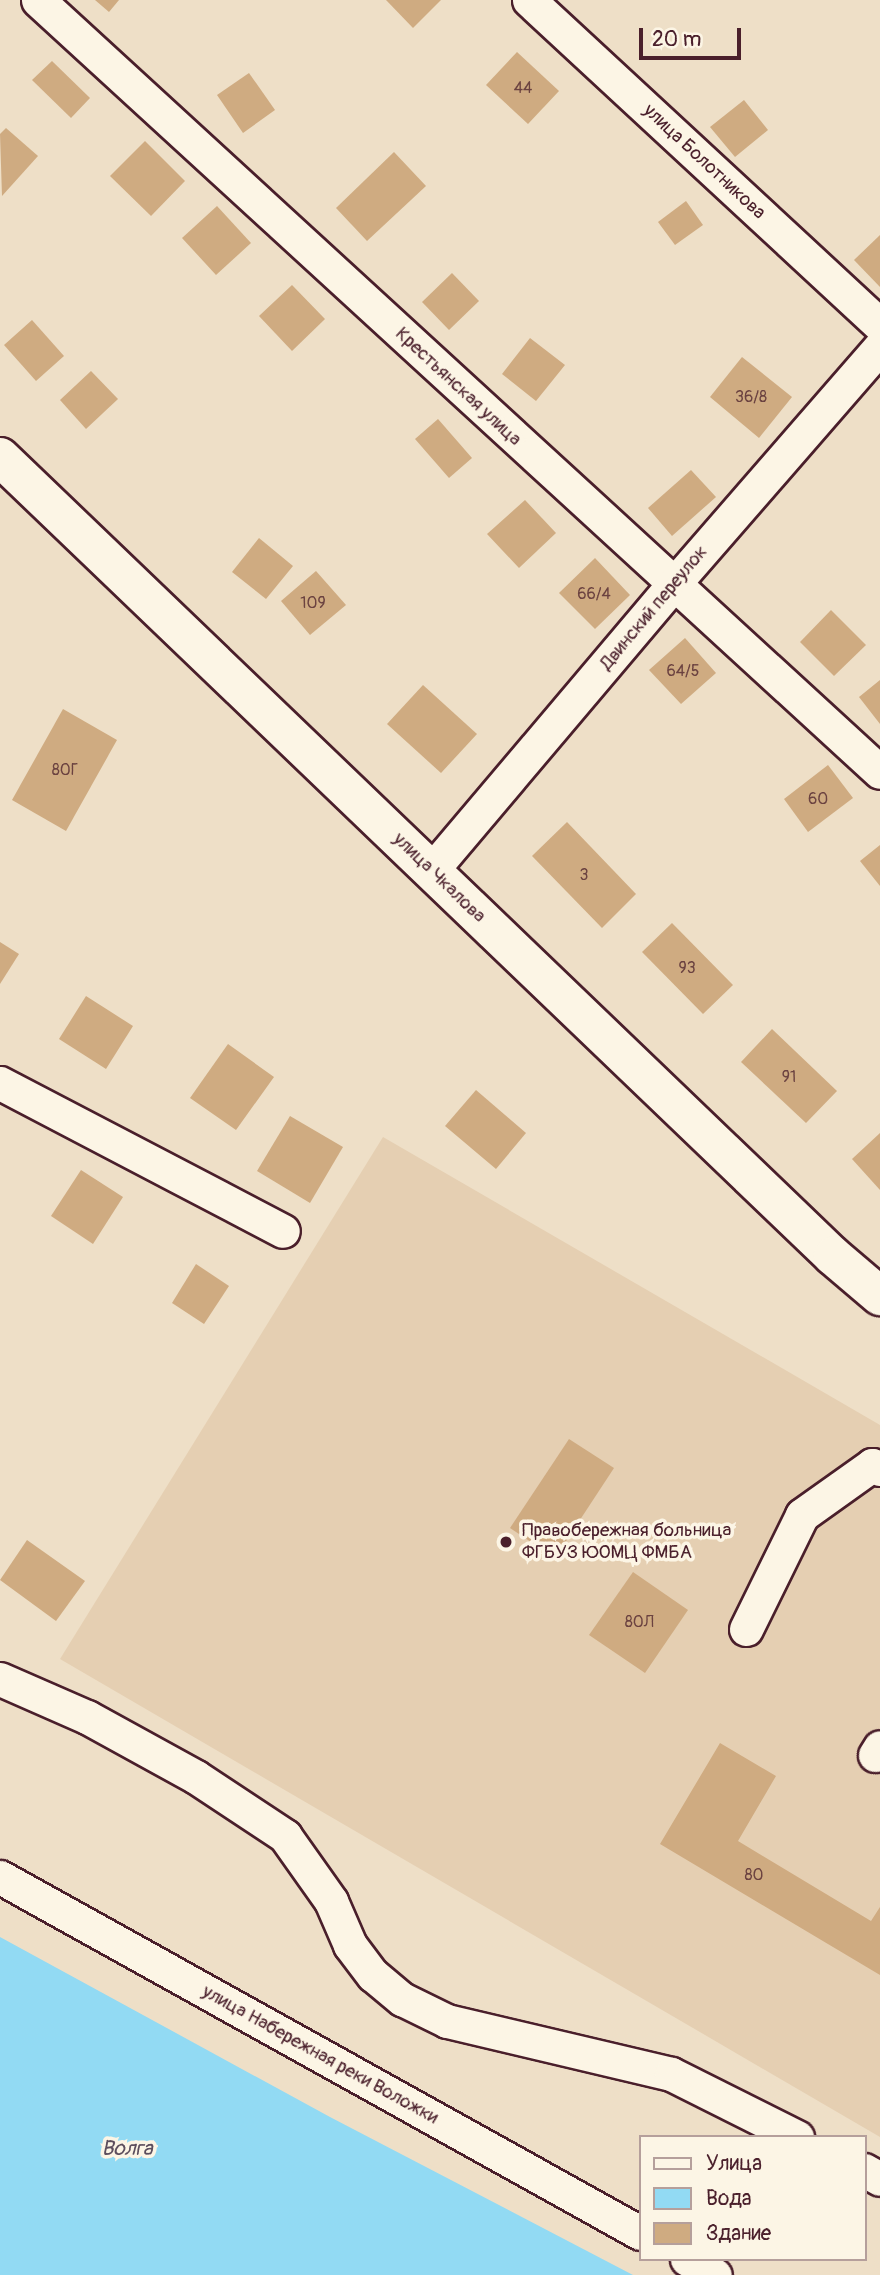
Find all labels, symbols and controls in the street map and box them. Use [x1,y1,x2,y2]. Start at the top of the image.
scale bar [642,14,744,58]
text: 20 m [652,26,701,53]
house number: 44 [514,78,532,98]
street label: улица Болотникова [638,99,770,225]
street label: Крестьянская улица [390,323,526,451]
house number: 36/8 [735,387,767,407]
street label: Двинский переулок [595,541,713,675]
house number: 66/4 [577,584,611,604]
house number: 109 [300,593,326,613]
house number: 64/5 [666,661,700,681]
house number: 80Г [52,760,78,780]
house number: 60 [808,789,828,809]
street label: улица Чкалова [388,828,490,928]
house number: 3 [580,865,588,885]
house number: 93 [678,958,696,978]
house number: 91 [782,1067,796,1087]
place label: Правобережная больница ФГБУЗ ЮОМЦ ФМБА [522,1520,731,1564]
marker: Правобережная больница ФГБУЗ ЮОМЦ ФМБА [496,1532,516,1552]
house number: 80Л [625,1612,653,1632]
house number: 80 [745,1865,763,1885]
street label: улица Набережная реки Воложки [198,1981,442,2129]
legend [638,2135,866,2261]
water label: Волга [101,2136,153,2162]
text: Улица [706,2150,762,2177]
text: Вода [706,2185,752,2212]
text: Здание [706,2220,771,2247]

